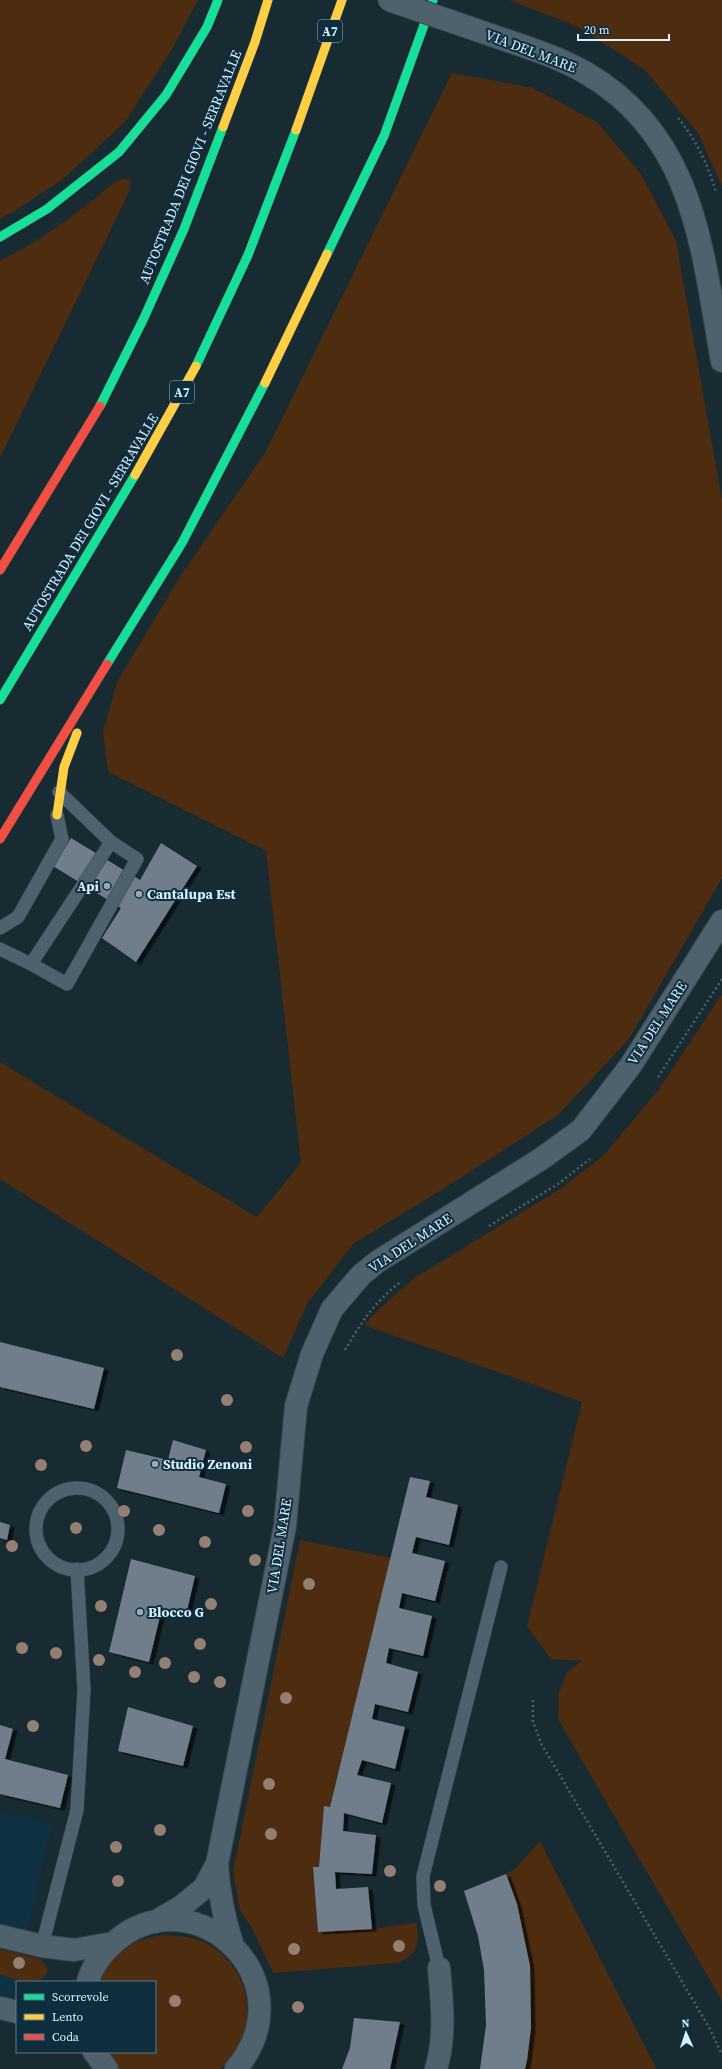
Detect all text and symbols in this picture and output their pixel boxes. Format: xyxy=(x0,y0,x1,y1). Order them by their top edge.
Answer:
scale bar xyxy=(578,16,669,42)
road number: A7 xyxy=(318,20,342,42)
text: 20 m xyxy=(584,22,610,38)
street label: VIA DEL MARE xyxy=(483,24,579,78)
street label: AUTOSTRADA DEI GIOVI - SERRAVALLE xyxy=(134,47,246,287)
road number: A7 xyxy=(170,381,194,403)
street label: AUTOSTRADA DEI GIOVI - SERRAVALLE xyxy=(17,409,163,635)
place label: Api xyxy=(77,876,100,896)
marker: Api xyxy=(102,881,112,891)
place label: Cantalupa Est xyxy=(147,884,237,904)
marker: Cantalupa Est xyxy=(134,889,144,899)
street label: VIA DEL MARE xyxy=(622,977,692,1069)
street label: VIA DEL MARE xyxy=(364,1208,456,1278)
place label: Studio Zenoni xyxy=(163,1454,253,1474)
marker: Studio Zenoni xyxy=(150,1459,160,1469)
street label: VIA DEL MARE xyxy=(262,1497,296,1595)
place label: Blocco G xyxy=(148,1602,205,1622)
marker: Blocco G xyxy=(135,1607,145,1617)
legend xyxy=(16,1981,156,2053)
text: Scorrevole xyxy=(52,1989,109,2005)
text: Lento xyxy=(52,2009,83,2025)
north arrow xyxy=(666,2013,706,2053)
text: N xyxy=(681,2016,690,2031)
text: Coda xyxy=(52,2029,80,2045)

